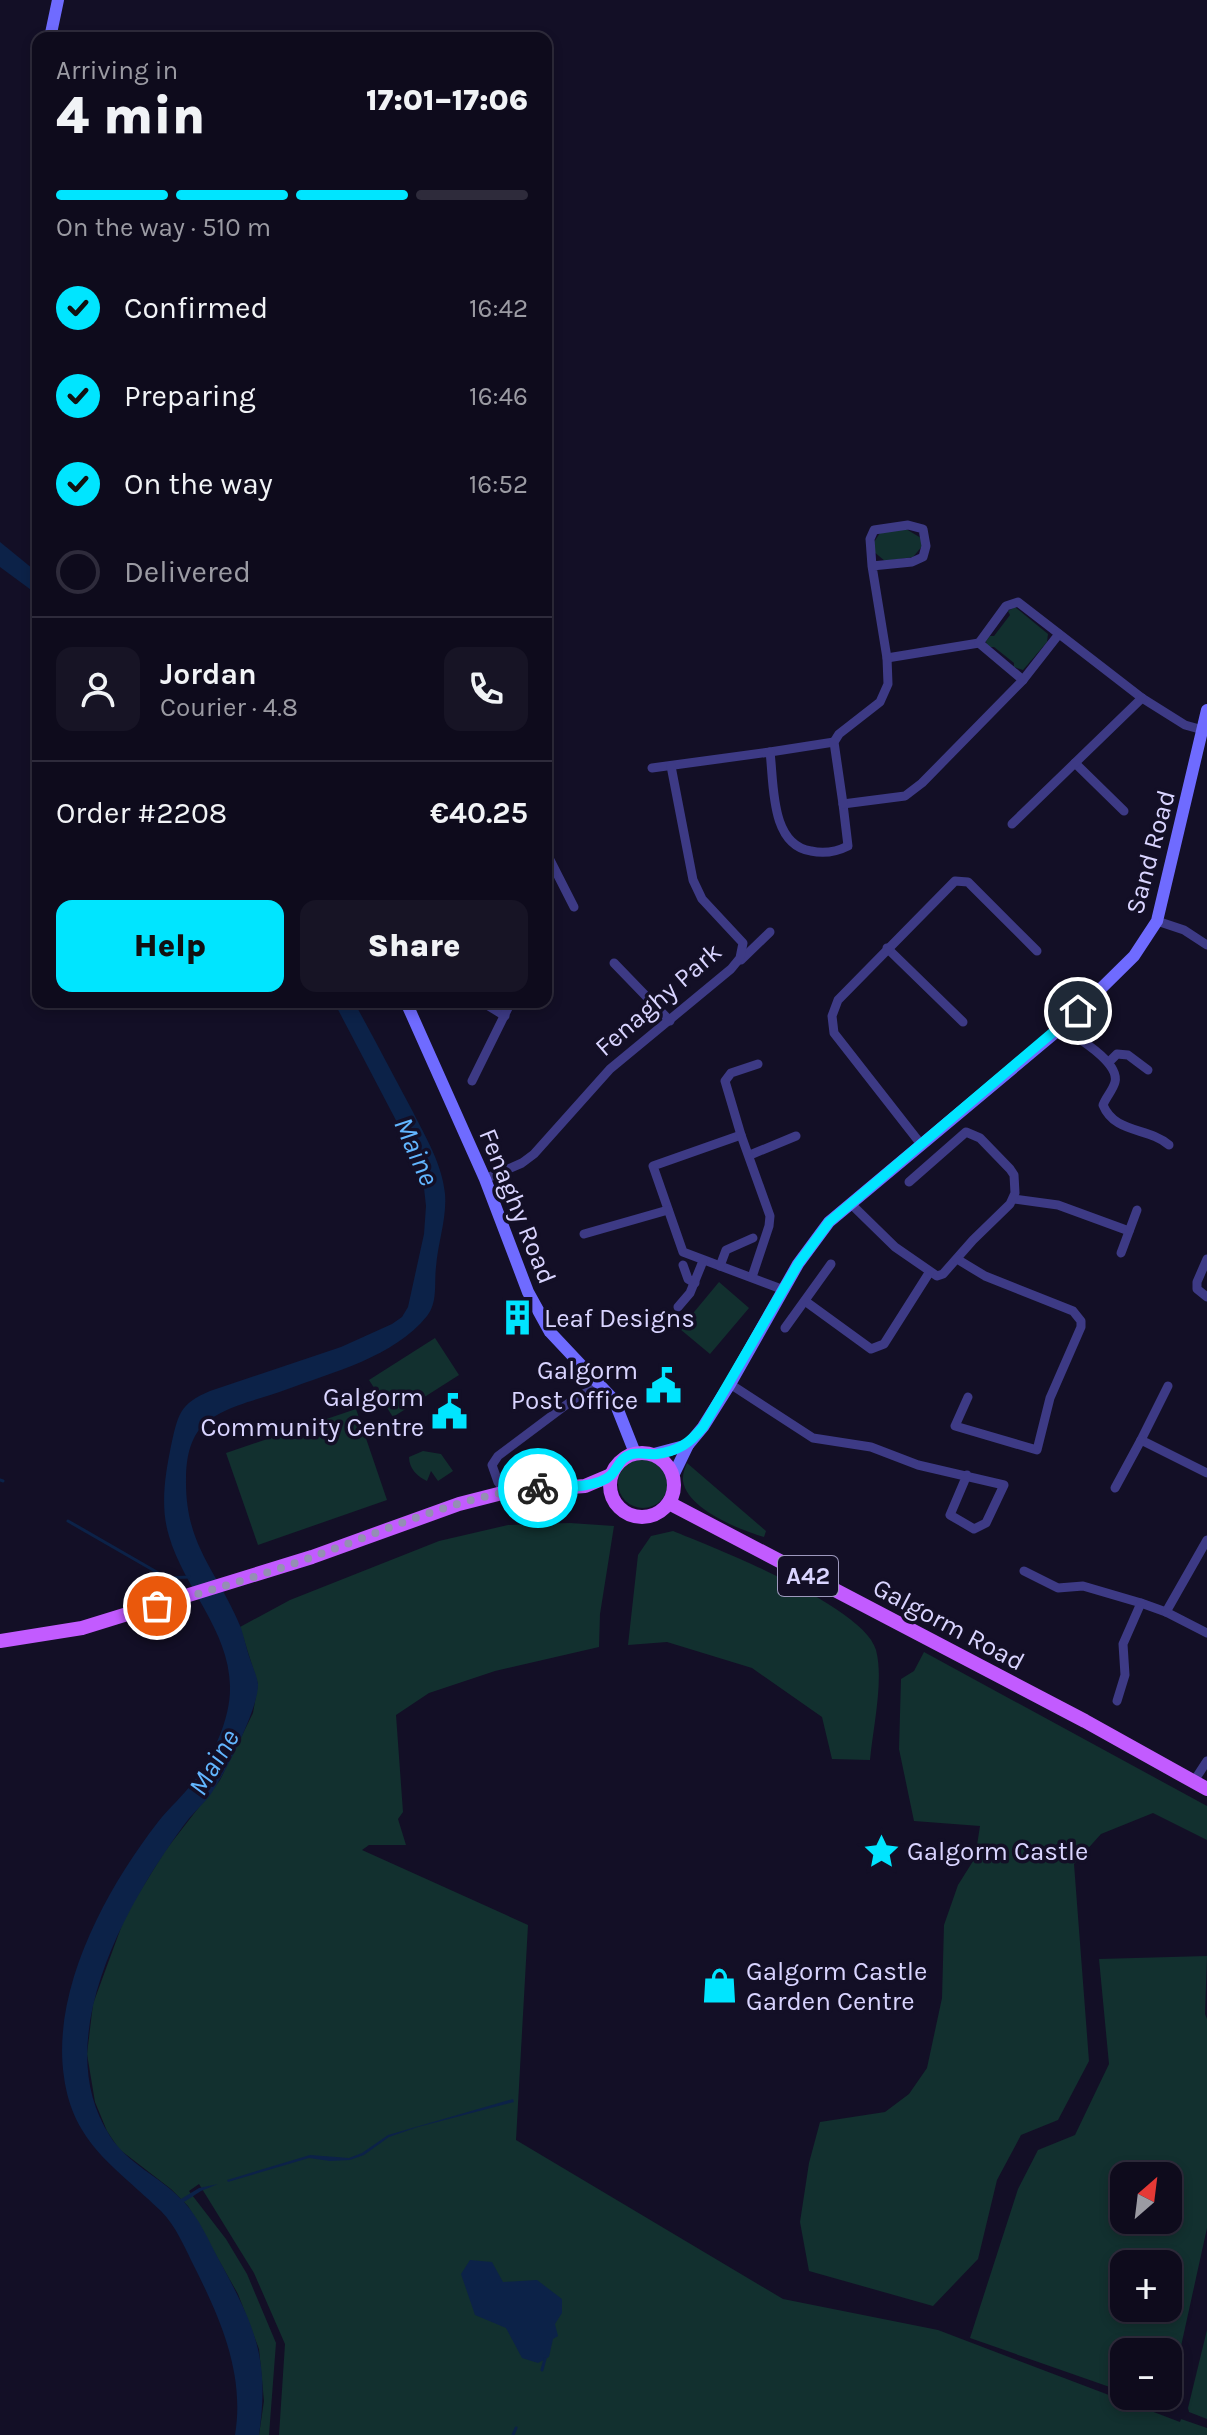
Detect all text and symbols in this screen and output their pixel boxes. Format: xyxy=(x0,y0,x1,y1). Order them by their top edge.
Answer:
text: Arriving in xyxy=(56,55,178,86)
text: 17:01–17:06 xyxy=(366,82,528,118)
text: 4 min xyxy=(56,85,205,146)
text: On the way · 510 m xyxy=(56,212,271,243)
icon: check xyxy=(56,286,100,330)
text: Confirmed xyxy=(124,290,268,326)
text: 16:42 xyxy=(469,293,528,324)
icon: check xyxy=(56,374,100,418)
text: Preparing xyxy=(124,378,256,414)
text: 16:46 xyxy=(469,381,528,412)
icon: check xyxy=(56,462,100,506)
text: On the way xyxy=(124,466,273,502)
text: 16:52 xyxy=(469,469,528,500)
text: Delivered xyxy=(124,554,251,590)
button: person xyxy=(56,647,140,731)
button: phone xyxy=(444,647,528,731)
text: Jordan xyxy=(160,656,257,692)
text: Courier · 4.8 xyxy=(160,692,298,723)
street label: Sand Road xyxy=(1119,787,1182,918)
text: Order #2208 xyxy=(56,795,227,831)
text: €40.25 xyxy=(430,795,528,831)
button: Help xyxy=(56,900,284,992)
button: Share xyxy=(300,900,528,992)
street label: Fenaghy Park xyxy=(589,936,728,1063)
pin xyxy=(1044,977,1112,1045)
icon: home xyxy=(1056,989,1100,1033)
water label: Maine xyxy=(387,1112,446,1190)
street label: Fenaghy Road xyxy=(472,1124,563,1288)
building icon: Leaf Designs xyxy=(499,1299,537,1337)
place label: Leaf Designs xyxy=(544,1303,695,1334)
place label: Galgorm Post Office xyxy=(511,1355,638,1416)
public building icon: Galgorm Post Office xyxy=(645,1366,683,1404)
place label: Galgorm Community Centre xyxy=(200,1382,424,1443)
public building icon: Galgorm Community Centre xyxy=(431,1393,469,1431)
courier xyxy=(498,1448,578,1528)
icon: bike xyxy=(516,1466,560,1510)
road number: A42 xyxy=(778,1556,838,1596)
pin xyxy=(123,1572,191,1640)
street label: Galgorm Road xyxy=(868,1572,1030,1677)
icon: bag xyxy=(135,1584,179,1628)
water label: Maine xyxy=(181,1723,246,1801)
place icon: Galgorm Castle xyxy=(862,1832,900,1870)
place label: Galgorm Castle xyxy=(907,1836,1088,1867)
place label: Galgorm Castle Garden Centre xyxy=(746,1956,927,2017)
shop icon: Galgorm Castle Garden Centre xyxy=(701,1967,739,2005)
north arrow xyxy=(1110,2162,1182,2234)
map controls xyxy=(1110,2162,1182,2410)
button: + xyxy=(1110,2250,1182,2322)
button: − xyxy=(1110,2338,1182,2410)

